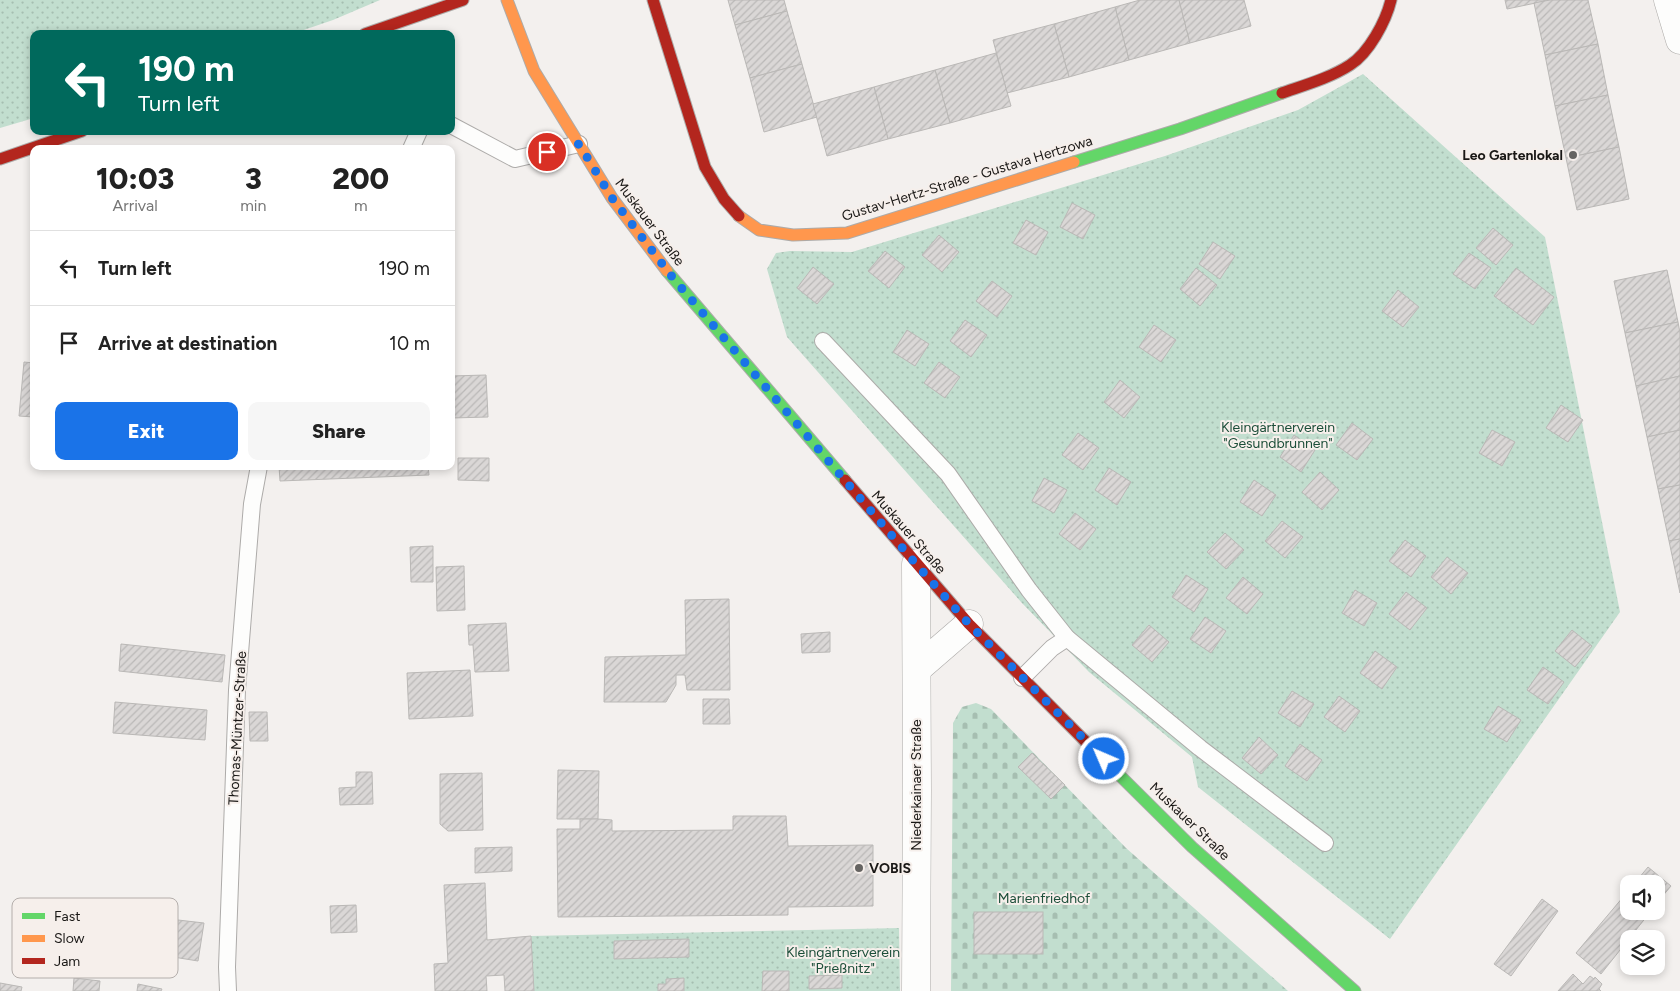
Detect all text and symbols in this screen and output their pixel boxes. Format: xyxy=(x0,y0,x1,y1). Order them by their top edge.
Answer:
text: 190 m xyxy=(138,48,235,90)
icon: left xyxy=(55,50,120,115)
text: Turn left xyxy=(138,90,220,117)
pin xyxy=(526,131,568,173)
street label: Gustav-Hertz-Straße - Gustava Hertzowa xyxy=(840,132,1095,225)
icon: arrive xyxy=(533,138,561,166)
place label: Leo Gartenlokal xyxy=(1462,147,1563,164)
marker: Leo Gartenlokal xyxy=(1567,149,1579,161)
text: 10:03 xyxy=(96,160,174,197)
text: 3 xyxy=(245,160,262,197)
text: 200 xyxy=(332,160,389,197)
street label: Muskauer Straße xyxy=(611,175,688,270)
text: Arrival xyxy=(113,196,158,215)
text: min xyxy=(240,196,266,215)
text: m xyxy=(354,196,368,215)
icon: left xyxy=(55,254,83,282)
text: Turn left xyxy=(98,257,172,280)
text: 190 m xyxy=(378,257,430,280)
icon: arrive xyxy=(55,329,83,357)
text: Arrive at destination xyxy=(98,332,277,355)
text: 10 m xyxy=(389,332,430,355)
button: Exit xyxy=(55,402,238,460)
button: Share xyxy=(248,402,430,460)
park label: Kleingärtnerverein "Gesundbrunnen" xyxy=(1221,419,1335,452)
street label: Muskauer Straße xyxy=(868,487,950,578)
street label: Thomas-Müntzer-Straße xyxy=(225,650,250,805)
street label: Niederkainaer Straße xyxy=(908,719,925,851)
position arrow xyxy=(1077,732,1129,784)
street label: Muskauer Straße xyxy=(1146,779,1234,864)
place label: VOBIS xyxy=(869,860,911,877)
marker: VOBIS xyxy=(853,862,865,874)
map controls xyxy=(1620,875,1665,975)
button: sound xyxy=(1620,875,1665,920)
park label: Marienfriedhof xyxy=(998,890,1091,907)
legend xyxy=(12,898,178,978)
text: Fast xyxy=(54,908,80,925)
text: Slow xyxy=(54,930,85,947)
button: layers xyxy=(1620,930,1665,975)
park label: Kleingärtnerverein "Prießnitz" xyxy=(786,944,900,977)
text: Jam xyxy=(54,953,80,970)

